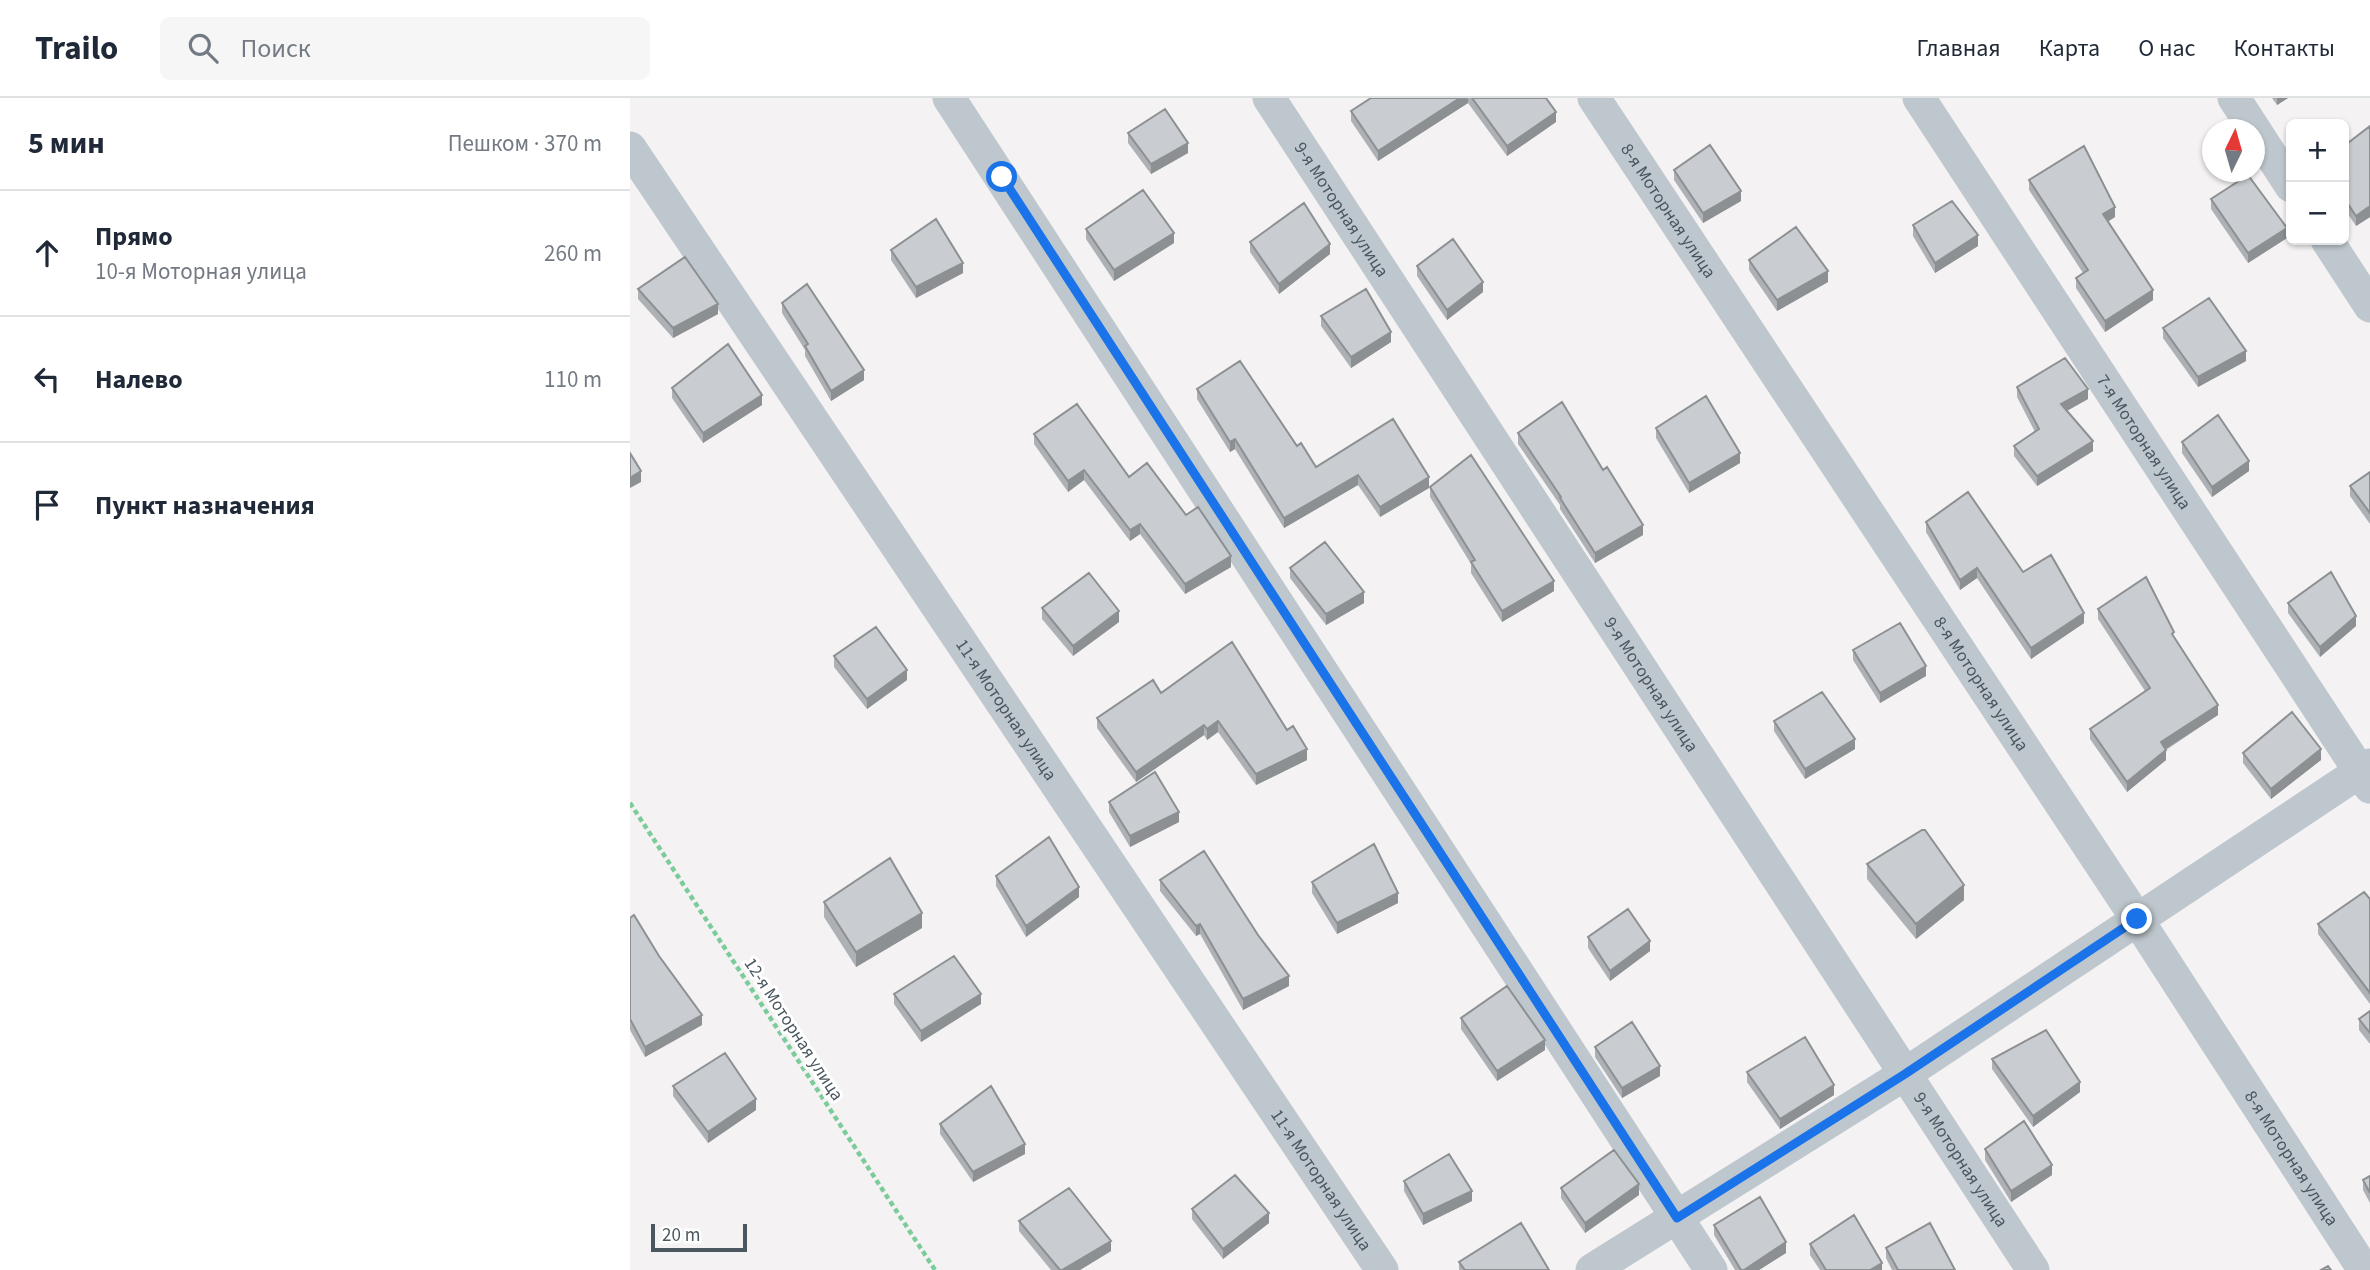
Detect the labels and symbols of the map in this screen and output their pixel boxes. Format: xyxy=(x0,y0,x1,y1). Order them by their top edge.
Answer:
north arrow xyxy=(2202,119,2265,182)
street label: 9-я Моторная улица xyxy=(1288,137,1395,282)
street label: 8-я Моторная улица xyxy=(1614,139,1722,283)
route start xyxy=(986,161,1017,192)
street label: 7-я Моторная улица xyxy=(2090,370,2197,515)
street label: 8-я Моторная улица xyxy=(1927,611,2035,756)
street label: 9-я Моторная улица xyxy=(1598,612,1704,757)
street label: 11-я Моторная улица xyxy=(949,634,1063,786)
route end xyxy=(2121,903,2152,934)
street label: 12-я Моторная улица xyxy=(738,953,849,1106)
street label: 8-я Моторная улица xyxy=(2238,1086,2344,1231)
street label: 9-я Моторная улица xyxy=(1907,1087,2014,1232)
street label: 11-я Моторная улица xyxy=(1265,1104,1378,1256)
scale bar xyxy=(651,1221,747,1253)

